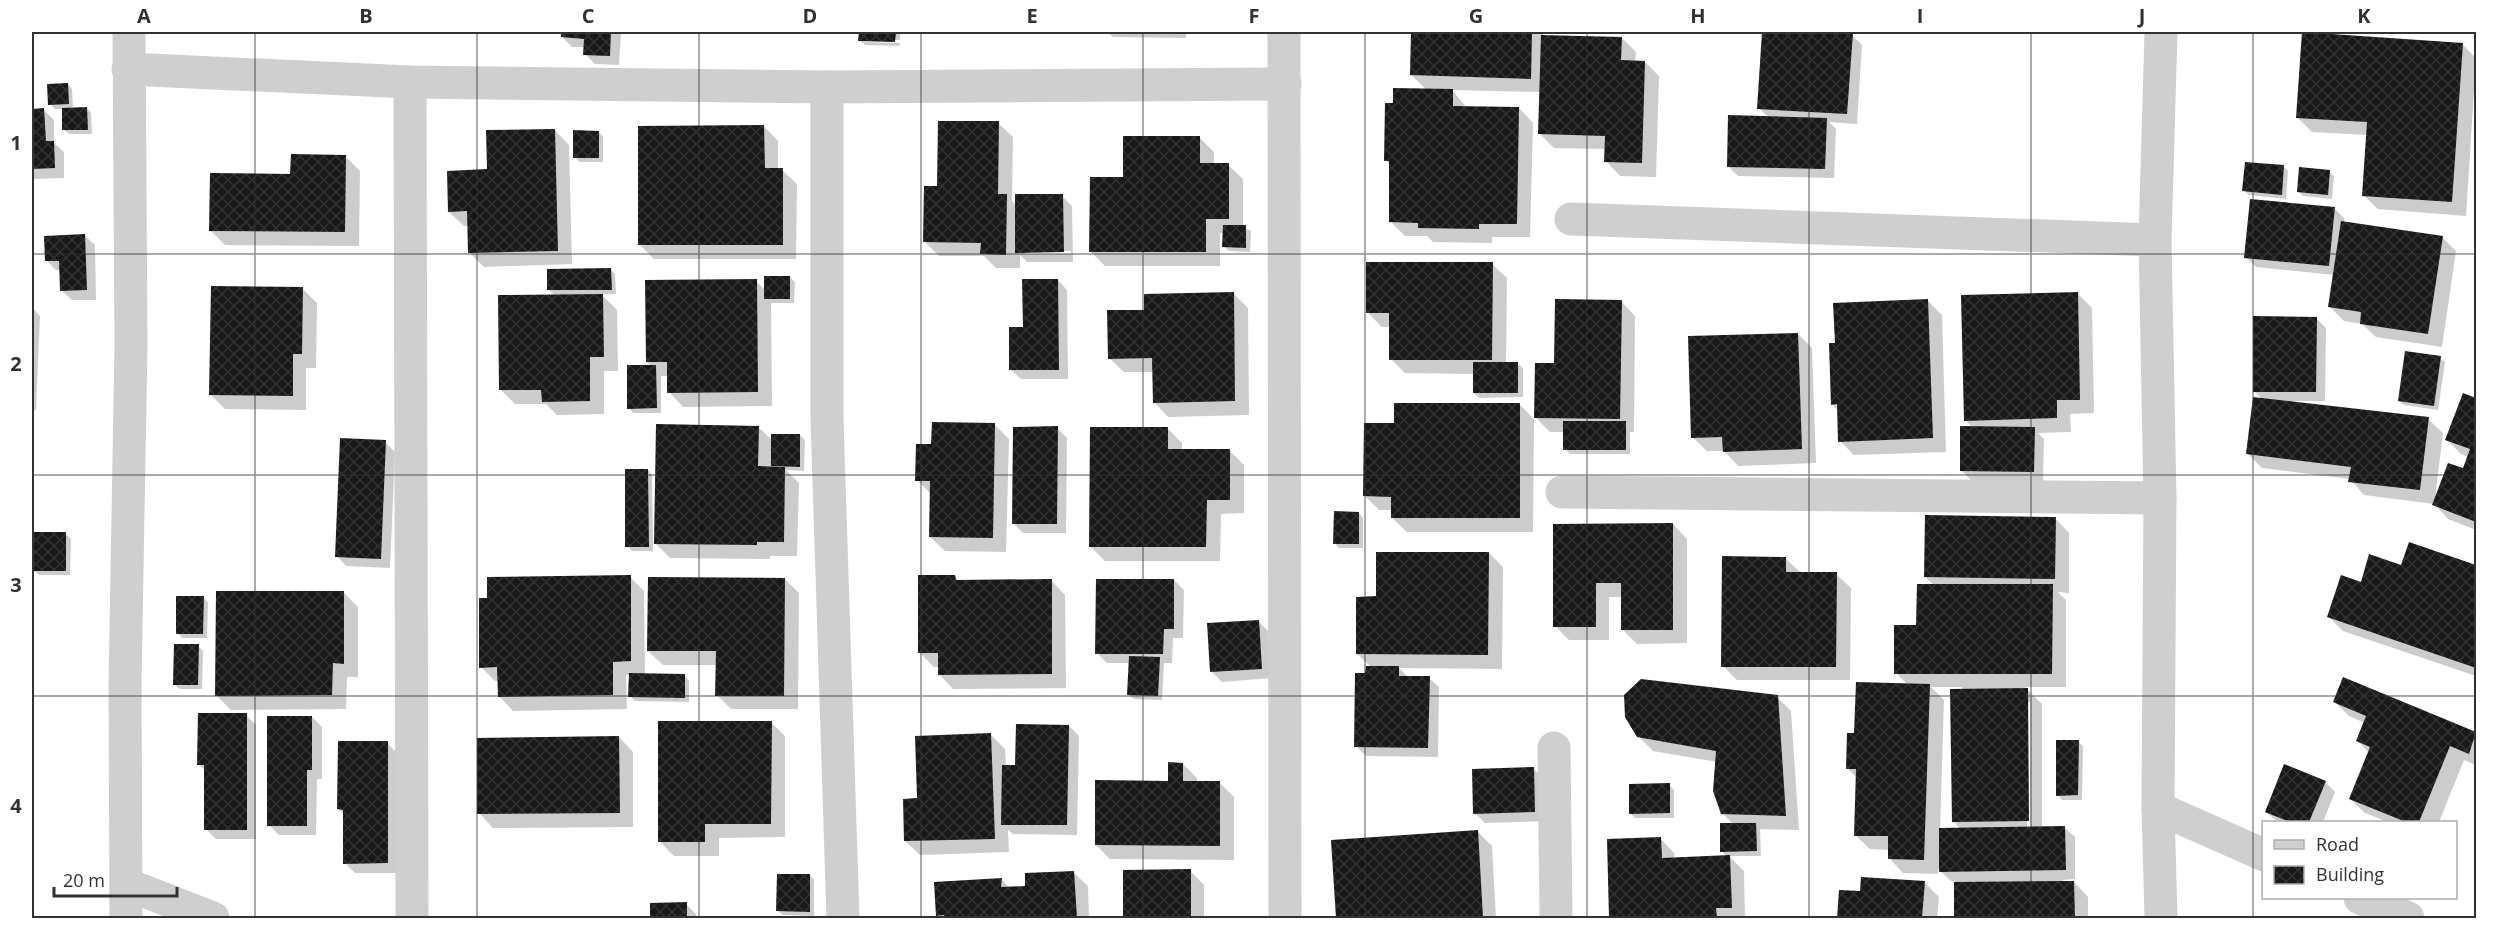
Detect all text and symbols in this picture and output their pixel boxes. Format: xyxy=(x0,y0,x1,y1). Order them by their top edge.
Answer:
text: A xyxy=(137,2,151,29)
text: B xyxy=(359,2,373,29)
text: C xyxy=(582,2,595,29)
text: D xyxy=(803,2,817,29)
text: E xyxy=(1026,2,1038,29)
text: F xyxy=(1249,2,1259,29)
text: G xyxy=(1469,2,1483,29)
text: H xyxy=(1690,2,1706,29)
text: I xyxy=(1917,2,1923,29)
text: J xyxy=(2137,2,2145,29)
text: K xyxy=(2357,2,2371,29)
text: 1 xyxy=(10,129,22,156)
text: 2 xyxy=(10,350,22,377)
text: 3 xyxy=(10,571,22,598)
text: 4 xyxy=(10,792,22,819)
legend xyxy=(2262,821,2457,899)
text: Road xyxy=(2316,832,2359,856)
scale bar xyxy=(54,860,177,898)
text: Building xyxy=(2316,862,2384,886)
text: 20 m xyxy=(63,868,105,892)

